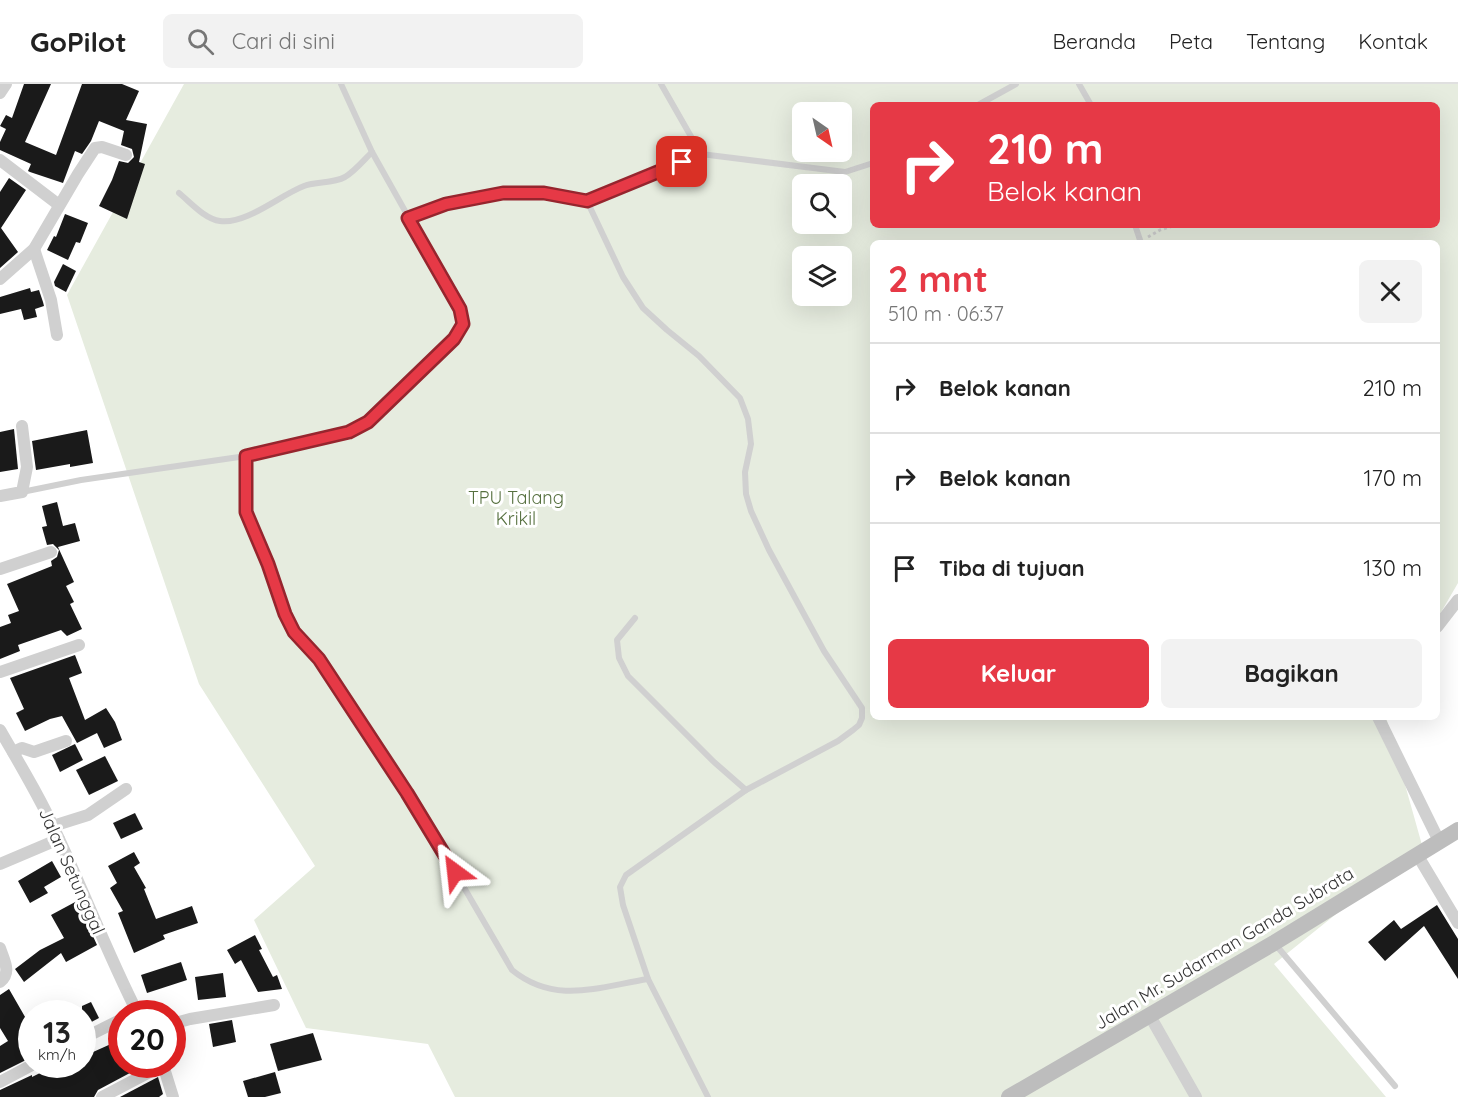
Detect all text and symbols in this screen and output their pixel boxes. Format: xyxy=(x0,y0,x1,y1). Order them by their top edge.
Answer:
search box xyxy=(163,14,583,68)
text: GoPilot xyxy=(30,24,127,59)
icon: search xyxy=(184,25,217,58)
text: Cari di sini xyxy=(232,27,335,55)
text: Beranda xyxy=(1052,28,1136,54)
text: Peta xyxy=(1169,28,1213,54)
text: Tentang xyxy=(1246,28,1325,54)
text: Kontak xyxy=(1358,28,1428,54)
north arrow xyxy=(792,102,852,162)
map controls xyxy=(792,102,852,306)
text: 210 m xyxy=(987,122,1104,175)
icon: right xyxy=(888,126,966,204)
pin xyxy=(656,136,707,187)
icon: arrive xyxy=(665,145,698,178)
button: search xyxy=(792,174,852,234)
text: Belok kanan xyxy=(987,174,1142,208)
button: layers xyxy=(792,246,852,306)
text: 2 mnt xyxy=(888,256,988,301)
button: close xyxy=(1359,260,1422,323)
text: 510 m · 06:37 xyxy=(888,301,1004,326)
icon: right xyxy=(888,372,921,405)
text: Belok kanan xyxy=(939,374,1071,402)
text: 210 m xyxy=(1363,374,1422,402)
icon: right xyxy=(888,462,921,495)
text: Belok kanan xyxy=(939,464,1071,492)
text: 170 m xyxy=(1363,464,1422,492)
park label: TPU Talang Krikil xyxy=(468,486,564,530)
icon: arrive xyxy=(888,552,921,585)
text: Tiba di tujuan xyxy=(939,554,1085,582)
text: 130 m xyxy=(1363,554,1422,582)
button: Keluar xyxy=(888,639,1149,708)
button: Bagikan xyxy=(1161,639,1422,708)
street label: Jalan Setunggal xyxy=(34,804,110,938)
position arrow xyxy=(423,840,487,904)
street label: Jalan Mr. Sudarman Ganda Subrata xyxy=(1090,861,1358,1035)
speed limit sign: 20 xyxy=(108,1000,186,1078)
text: 13 xyxy=(43,1013,71,1051)
text: km/h xyxy=(38,1045,76,1064)

